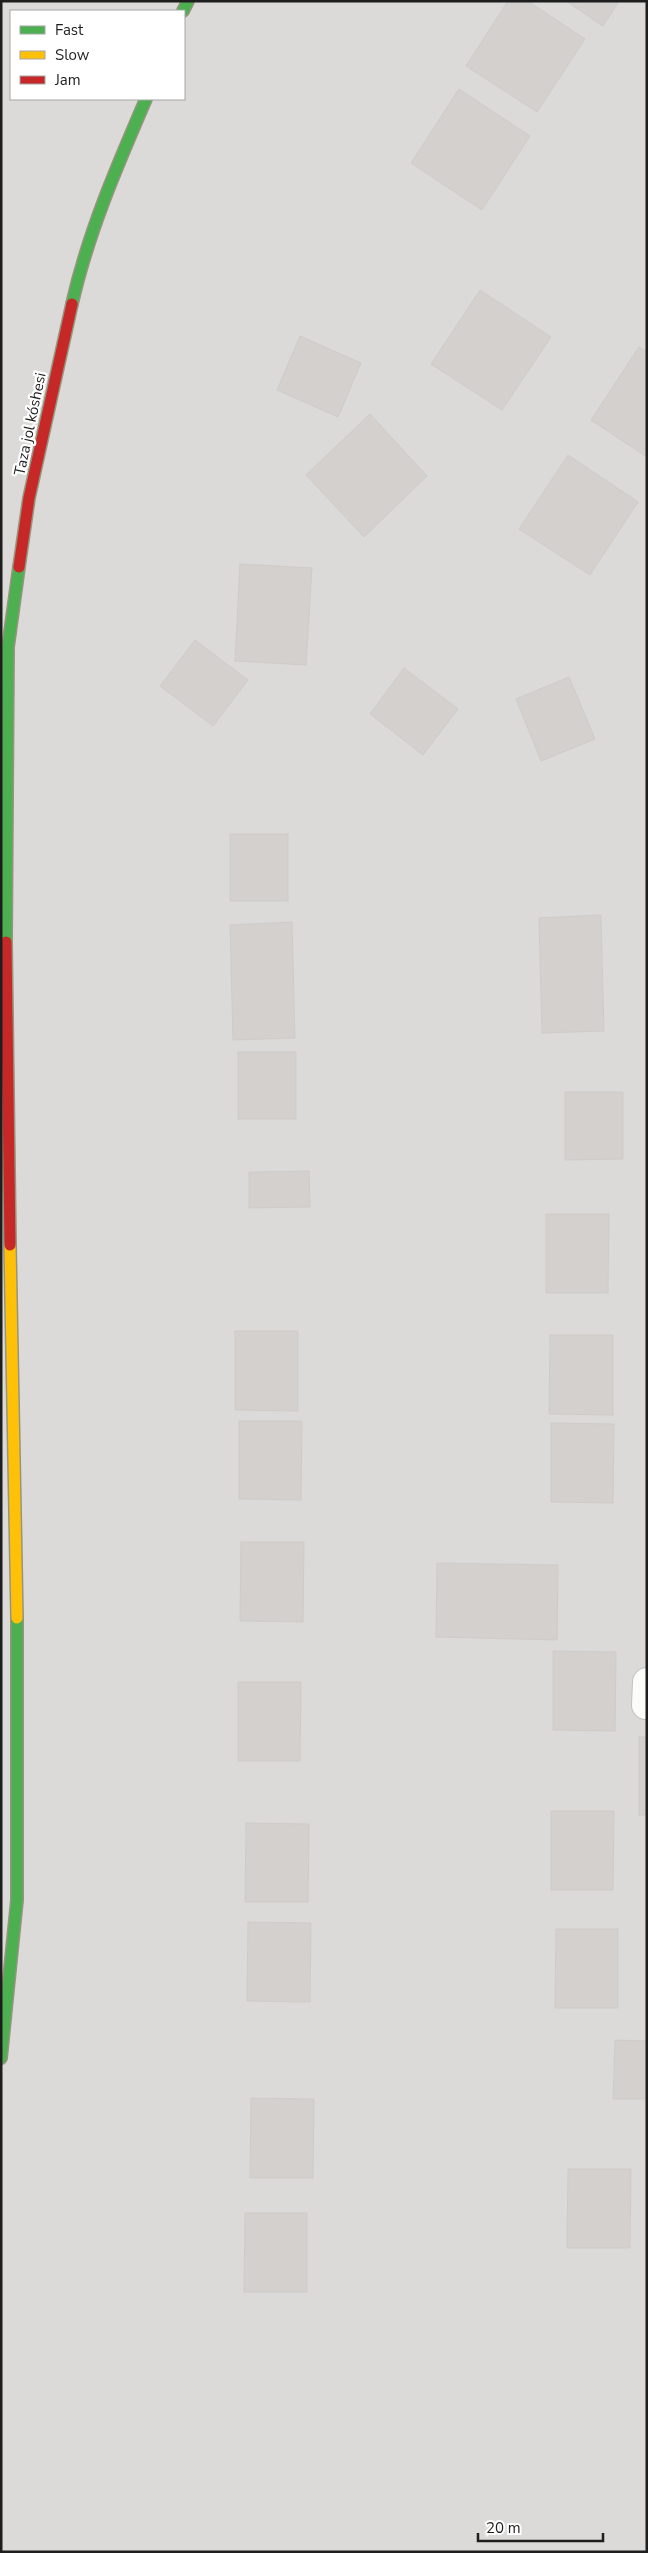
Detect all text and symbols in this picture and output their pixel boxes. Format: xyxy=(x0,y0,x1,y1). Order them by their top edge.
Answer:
legend xyxy=(10,10,185,100)
text: Fast xyxy=(55,20,84,40)
text: Slow xyxy=(55,45,90,65)
text: Jam xyxy=(54,70,81,90)
street label: Taza jol kóshesi xyxy=(9,371,51,477)
scale bar xyxy=(478,2510,603,2542)
text: 20 m xyxy=(486,2518,521,2538)

